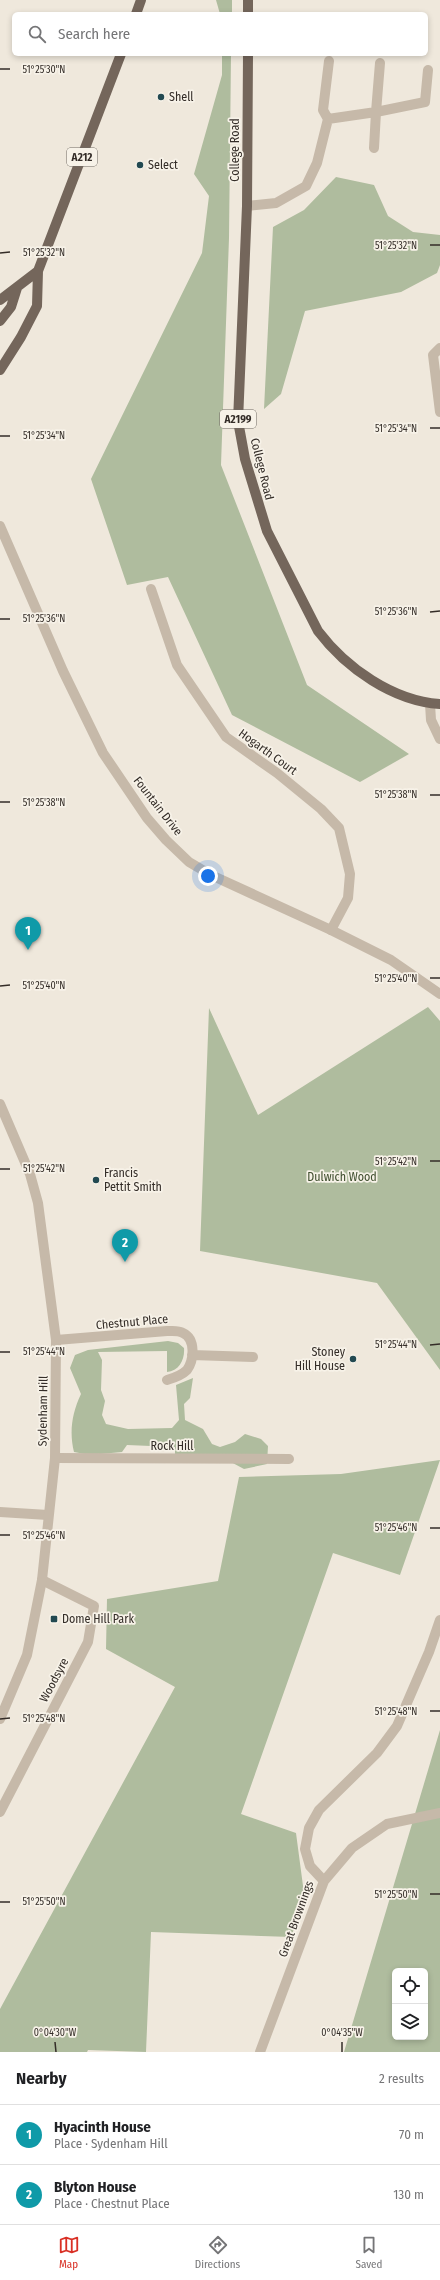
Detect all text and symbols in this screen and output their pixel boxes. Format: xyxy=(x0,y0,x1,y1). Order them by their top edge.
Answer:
search box xyxy=(12,12,428,56)
icon: search xyxy=(26,23,48,45)
text: Search here xyxy=(58,25,130,43)
text: 51°25'30"N xyxy=(23,64,65,76)
place label: Shell xyxy=(169,90,194,104)
marker: Shell xyxy=(156,92,166,102)
street label: College Road xyxy=(228,118,242,182)
road number: A212 xyxy=(67,148,97,166)
place label: Select xyxy=(148,158,178,172)
marker: Select xyxy=(135,160,145,170)
text: 51°25'32"N xyxy=(375,240,417,252)
text: 51°25'32"N xyxy=(23,247,65,259)
road number: A2199 xyxy=(220,410,256,428)
text: 51°25'34"N xyxy=(375,423,417,435)
text: 51°25'34"N xyxy=(23,430,65,442)
street label: College Road xyxy=(248,437,276,501)
text: 51°25'36"N xyxy=(375,606,417,618)
text: 51°25'36"N xyxy=(23,613,65,625)
street label: Hogarth Court xyxy=(236,726,300,778)
street label: Fountain Drive xyxy=(131,774,185,838)
text: 51°25'38"N xyxy=(375,789,417,801)
text: 51°25'38"N xyxy=(23,797,65,809)
your location xyxy=(198,866,218,886)
pin: 1 xyxy=(15,917,41,950)
text: 51°25'40"N xyxy=(375,973,417,985)
text: 51°25'40"N xyxy=(23,980,65,992)
text: 51°25'42"N xyxy=(375,1156,417,1168)
text: 51°25'42"N xyxy=(23,1163,65,1175)
place label: Francis Pettit Smith xyxy=(104,1166,162,1194)
park label: Dulwich Wood xyxy=(307,1170,377,1184)
marker: Francis Pettit Smith xyxy=(91,1175,101,1185)
pin: 2 xyxy=(112,1229,138,1262)
street label: Chestnut Place xyxy=(95,1312,169,1332)
text: 51°25'44"N xyxy=(375,1339,417,1351)
place label: Stoney Hill House xyxy=(295,1345,346,1373)
text: 51°25'44"N xyxy=(23,1346,65,1358)
marker: Stoney Hill House xyxy=(348,1354,358,1364)
street label: Sydenham Hill xyxy=(35,1376,51,1446)
street label: Rock Hill xyxy=(151,1439,193,1453)
text: 51°25'46"N xyxy=(375,1522,417,1534)
text: 51°25'46"N xyxy=(23,1530,65,1542)
place label: Dome Hill Park xyxy=(62,1612,134,1626)
marker: Dome Hill Park xyxy=(49,1614,59,1624)
street label: Woodsyre xyxy=(37,1655,71,1704)
text: 51°25'48"N xyxy=(375,1706,417,1718)
text: 51°25'48"N xyxy=(23,1713,65,1725)
street label: Great Brownings xyxy=(276,1879,316,1959)
text: 51°25'50"N xyxy=(375,1889,417,1901)
text: 51°25'50"N xyxy=(23,1896,65,1908)
map controls xyxy=(392,1968,428,2040)
button: locate xyxy=(392,1968,428,2004)
button: layers xyxy=(392,2004,428,2040)
text: 0°04'30"W xyxy=(34,2027,77,2039)
text: 0°04'35"W xyxy=(321,2027,363,2039)
text: Nearby xyxy=(16,2068,67,2089)
text: 2 results xyxy=(379,2071,424,2086)
text: Hyacinth House xyxy=(54,2118,151,2136)
text: 1 xyxy=(26,2127,32,2142)
text: 70 m xyxy=(399,2127,424,2142)
text: Place · Sydenham Hill xyxy=(54,2136,168,2151)
text: Blyton House xyxy=(54,2178,136,2196)
text: 2 xyxy=(26,2187,32,2202)
text: 130 m xyxy=(393,2187,424,2202)
text: Place · Chestnut Place xyxy=(54,2196,170,2211)
tab: Map xyxy=(58,2234,80,2271)
tab: Directions xyxy=(195,2234,240,2271)
tab: Saved xyxy=(356,2234,382,2271)

